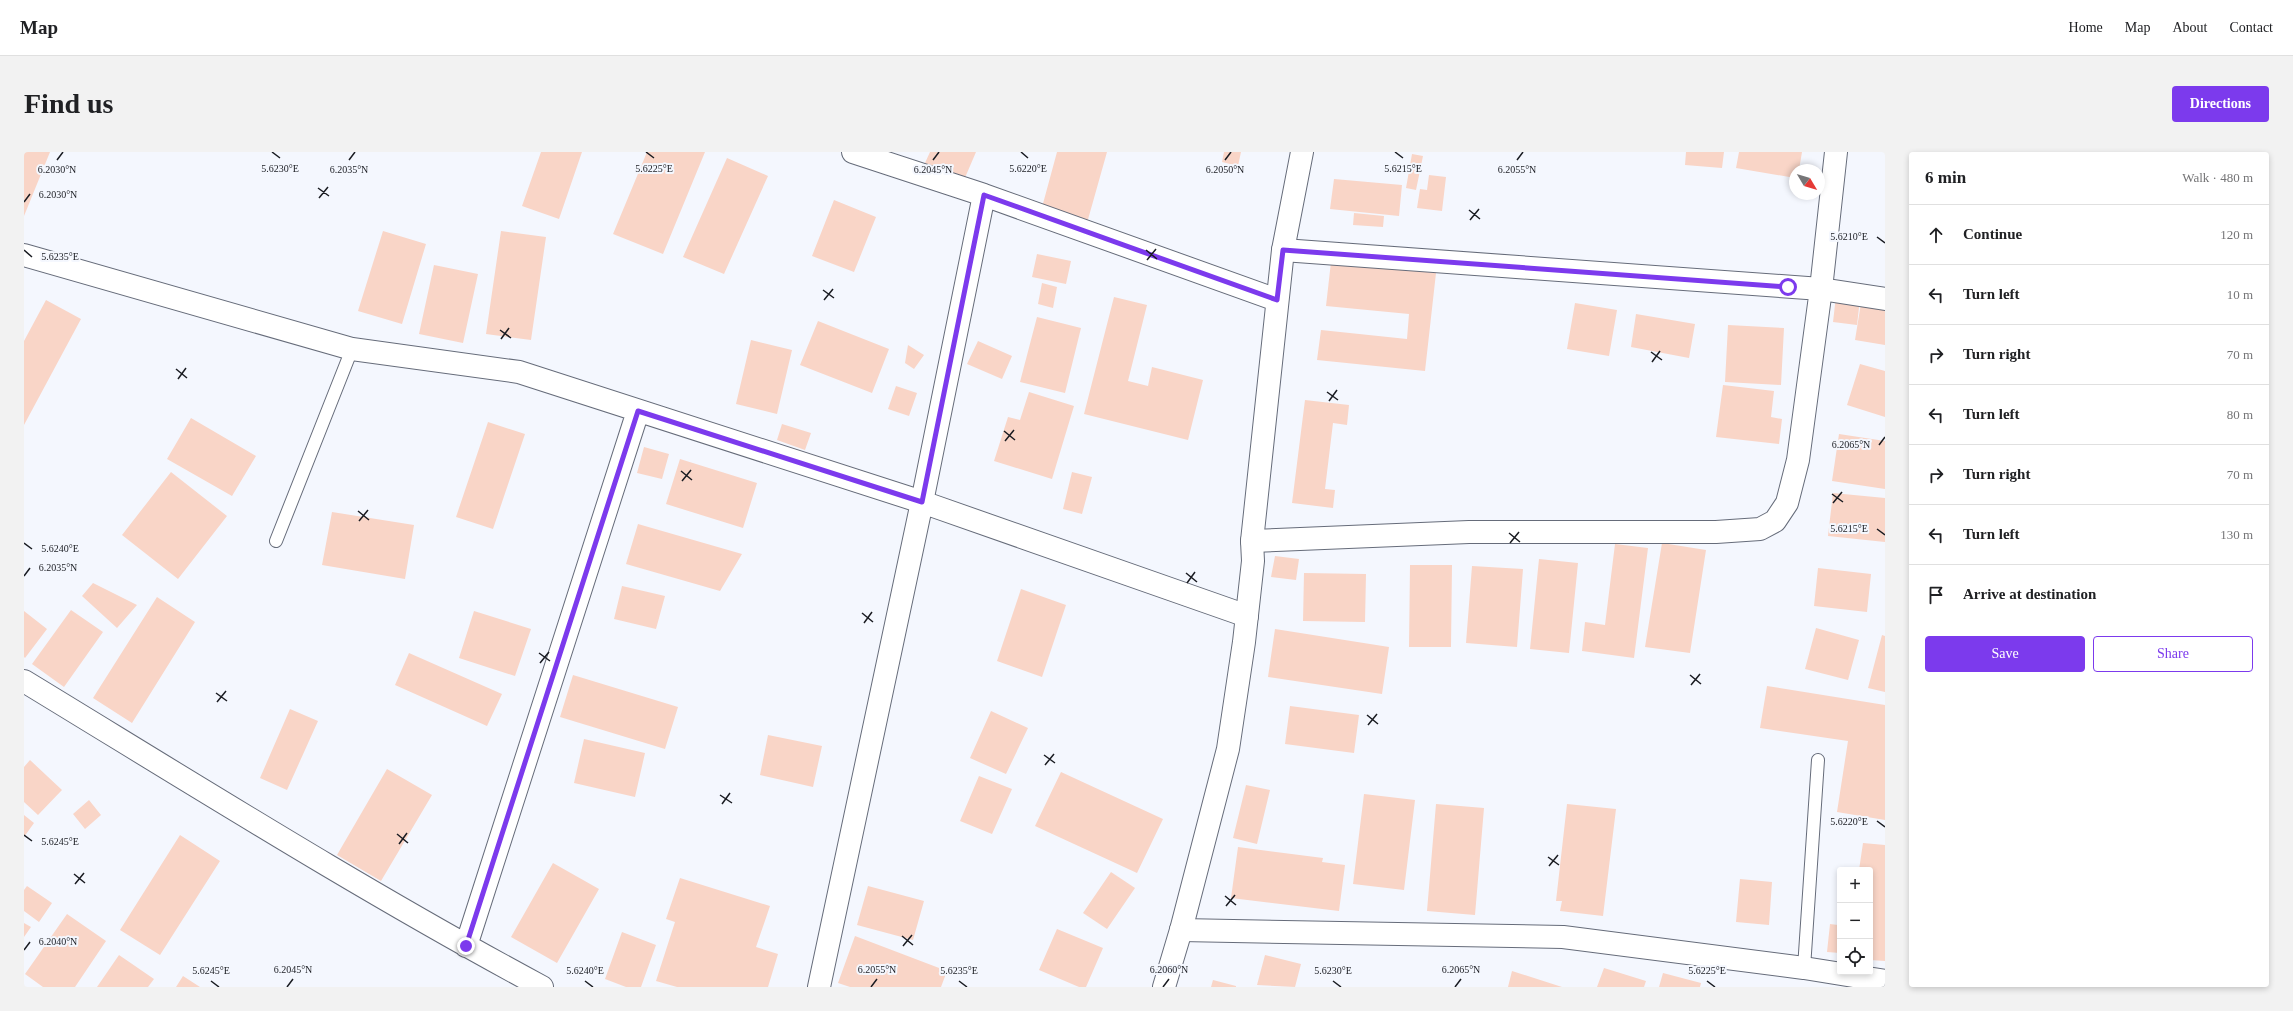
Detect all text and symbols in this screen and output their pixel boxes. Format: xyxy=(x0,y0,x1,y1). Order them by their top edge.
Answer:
text: Map xyxy=(20,17,58,38)
text: Home xyxy=(2069,20,2103,35)
text: Map xyxy=(2125,20,2150,35)
text: About xyxy=(2172,20,2207,35)
text: Contact xyxy=(2229,20,2273,35)
button: Directions xyxy=(2172,86,2269,122)
text: Find us xyxy=(24,88,114,119)
text: 5.6230°E xyxy=(261,163,299,174)
text: 5.6225°E xyxy=(635,163,673,174)
text: 5.6220°E xyxy=(1009,163,1047,174)
text: 5.6215°E xyxy=(1384,163,1422,174)
text: 6.2030°N xyxy=(38,164,76,175)
text: 6.2035°N xyxy=(330,164,368,175)
text: 6.2045°N xyxy=(914,164,952,175)
text: 6.2050°N xyxy=(1206,164,1244,175)
text: 6.2055°N xyxy=(1498,164,1536,175)
north arrow xyxy=(1789,164,1825,200)
text: 6 min xyxy=(1925,168,1966,187)
text: Walk · 480 m xyxy=(2182,170,2253,185)
text: 6.2030°N xyxy=(39,189,77,200)
icon: ahead xyxy=(1925,224,1947,246)
text: Continue xyxy=(1963,226,2022,242)
text: 120 m xyxy=(2220,227,2253,242)
text: 5.6210°E xyxy=(1830,231,1868,242)
text: 5.6235°E xyxy=(41,251,79,262)
route start xyxy=(1779,278,1797,296)
icon: left xyxy=(1925,284,1947,306)
text: Turn left xyxy=(1963,286,2020,302)
text: 10 m xyxy=(2227,287,2253,302)
icon: right xyxy=(1925,344,1947,366)
text: Turn right xyxy=(1963,346,2030,362)
text: 70 m xyxy=(2227,347,2253,362)
icon: left xyxy=(1925,404,1947,426)
text: Turn left xyxy=(1963,406,2020,422)
text: 80 m xyxy=(2227,407,2253,422)
text: 6.2065°N xyxy=(1832,439,1870,450)
icon: right xyxy=(1925,464,1947,486)
text: Turn right xyxy=(1963,466,2030,482)
text: 70 m xyxy=(2227,467,2253,482)
text: 5.6215°E xyxy=(1830,523,1868,534)
icon: left xyxy=(1925,524,1947,546)
text: Turn left xyxy=(1963,526,2020,542)
text: 130 m xyxy=(2220,527,2253,542)
text: 5.6240°E xyxy=(41,543,79,554)
text: 6.2035°N xyxy=(39,562,77,573)
icon: arrive xyxy=(1925,584,1947,606)
text: Arrive at destination xyxy=(1963,586,2096,602)
button: Save xyxy=(1925,636,2085,672)
button: Share xyxy=(2093,636,2253,672)
text: 5.6220°E xyxy=(1830,816,1868,827)
text: 5.6245°E xyxy=(41,836,79,847)
map controls xyxy=(1837,867,1873,975)
button: + xyxy=(1837,867,1873,903)
button: − xyxy=(1837,903,1873,939)
text: 6.2040°N xyxy=(39,936,77,947)
route end xyxy=(457,937,475,955)
button: locate xyxy=(1837,939,1873,975)
text: 6.2045°N xyxy=(274,964,312,975)
text: 6.2055°N xyxy=(858,964,896,975)
text: 6.2060°N xyxy=(1150,964,1188,975)
text: 6.2065°N xyxy=(1442,964,1480,975)
text: 5.6245°E xyxy=(192,965,230,976)
text: 5.6240°E xyxy=(566,965,604,976)
text: 5.6235°E xyxy=(940,965,978,976)
text: 5.6230°E xyxy=(1314,965,1352,976)
text: 5.6225°E xyxy=(1688,965,1726,976)

